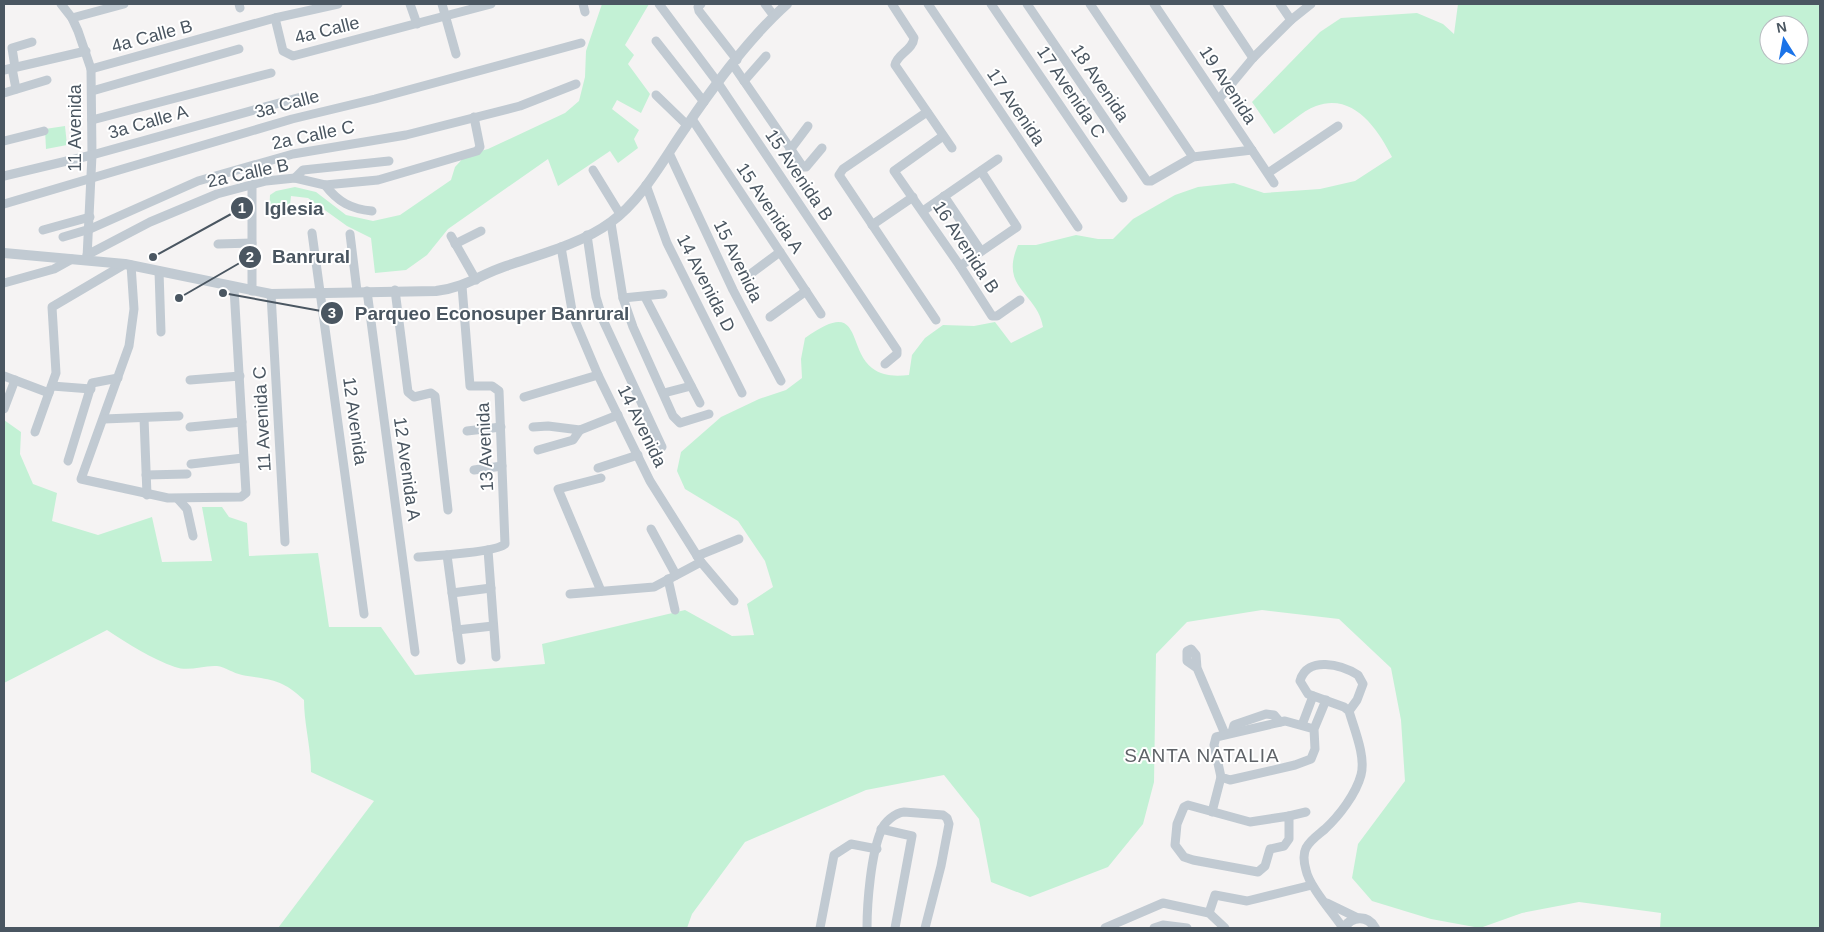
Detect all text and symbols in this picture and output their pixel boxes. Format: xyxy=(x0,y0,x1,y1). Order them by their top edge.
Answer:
street label: 4a Calle xyxy=(293,12,361,48)
north arrow xyxy=(1759,15,1809,65)
street label: 4a Calle B xyxy=(109,16,195,56)
text: N xyxy=(1775,18,1788,36)
street label: 18 Avenida xyxy=(1067,41,1134,126)
street label: 17 Avenida C xyxy=(1033,42,1109,142)
street label: 19 Avenida xyxy=(1195,42,1261,128)
street label: 17 Avenida xyxy=(983,65,1050,150)
street label: 11 Avenida xyxy=(65,83,85,172)
street label: 3a Calle xyxy=(253,86,321,122)
street label: 3a Calle A xyxy=(106,101,190,143)
street label: 2a Calle C xyxy=(270,116,356,154)
street label: 15 Avenida B xyxy=(761,126,837,224)
street label: 2a Calle B xyxy=(205,155,291,191)
street label: 15 Avenida A xyxy=(732,159,808,257)
callout: Iglesia xyxy=(229,191,333,225)
street label: 16 Avenida B xyxy=(929,197,1003,297)
text: Iglesia xyxy=(264,198,324,219)
text: 1 xyxy=(238,199,246,216)
street label: 15 Avenida xyxy=(710,217,767,306)
street label: 14 Avenida D xyxy=(673,231,739,335)
callout: Banrural xyxy=(237,240,360,274)
text: Banrural xyxy=(272,246,350,267)
text: 2 xyxy=(246,248,254,265)
callout: Parqueo Econosuper Banrural xyxy=(320,296,639,330)
text: Parqueo Econosuper Banrural xyxy=(355,303,629,324)
text: 3 xyxy=(328,304,336,321)
street label: 11 Avenida C xyxy=(249,366,275,472)
street label: 12 Avenida xyxy=(339,376,371,467)
street label: 14 Avenida xyxy=(614,382,671,471)
street label: 13 Avenida xyxy=(473,401,497,492)
street label: 12 Avenida A xyxy=(390,416,424,522)
district label: SANTA NATALIA xyxy=(1124,745,1280,766)

